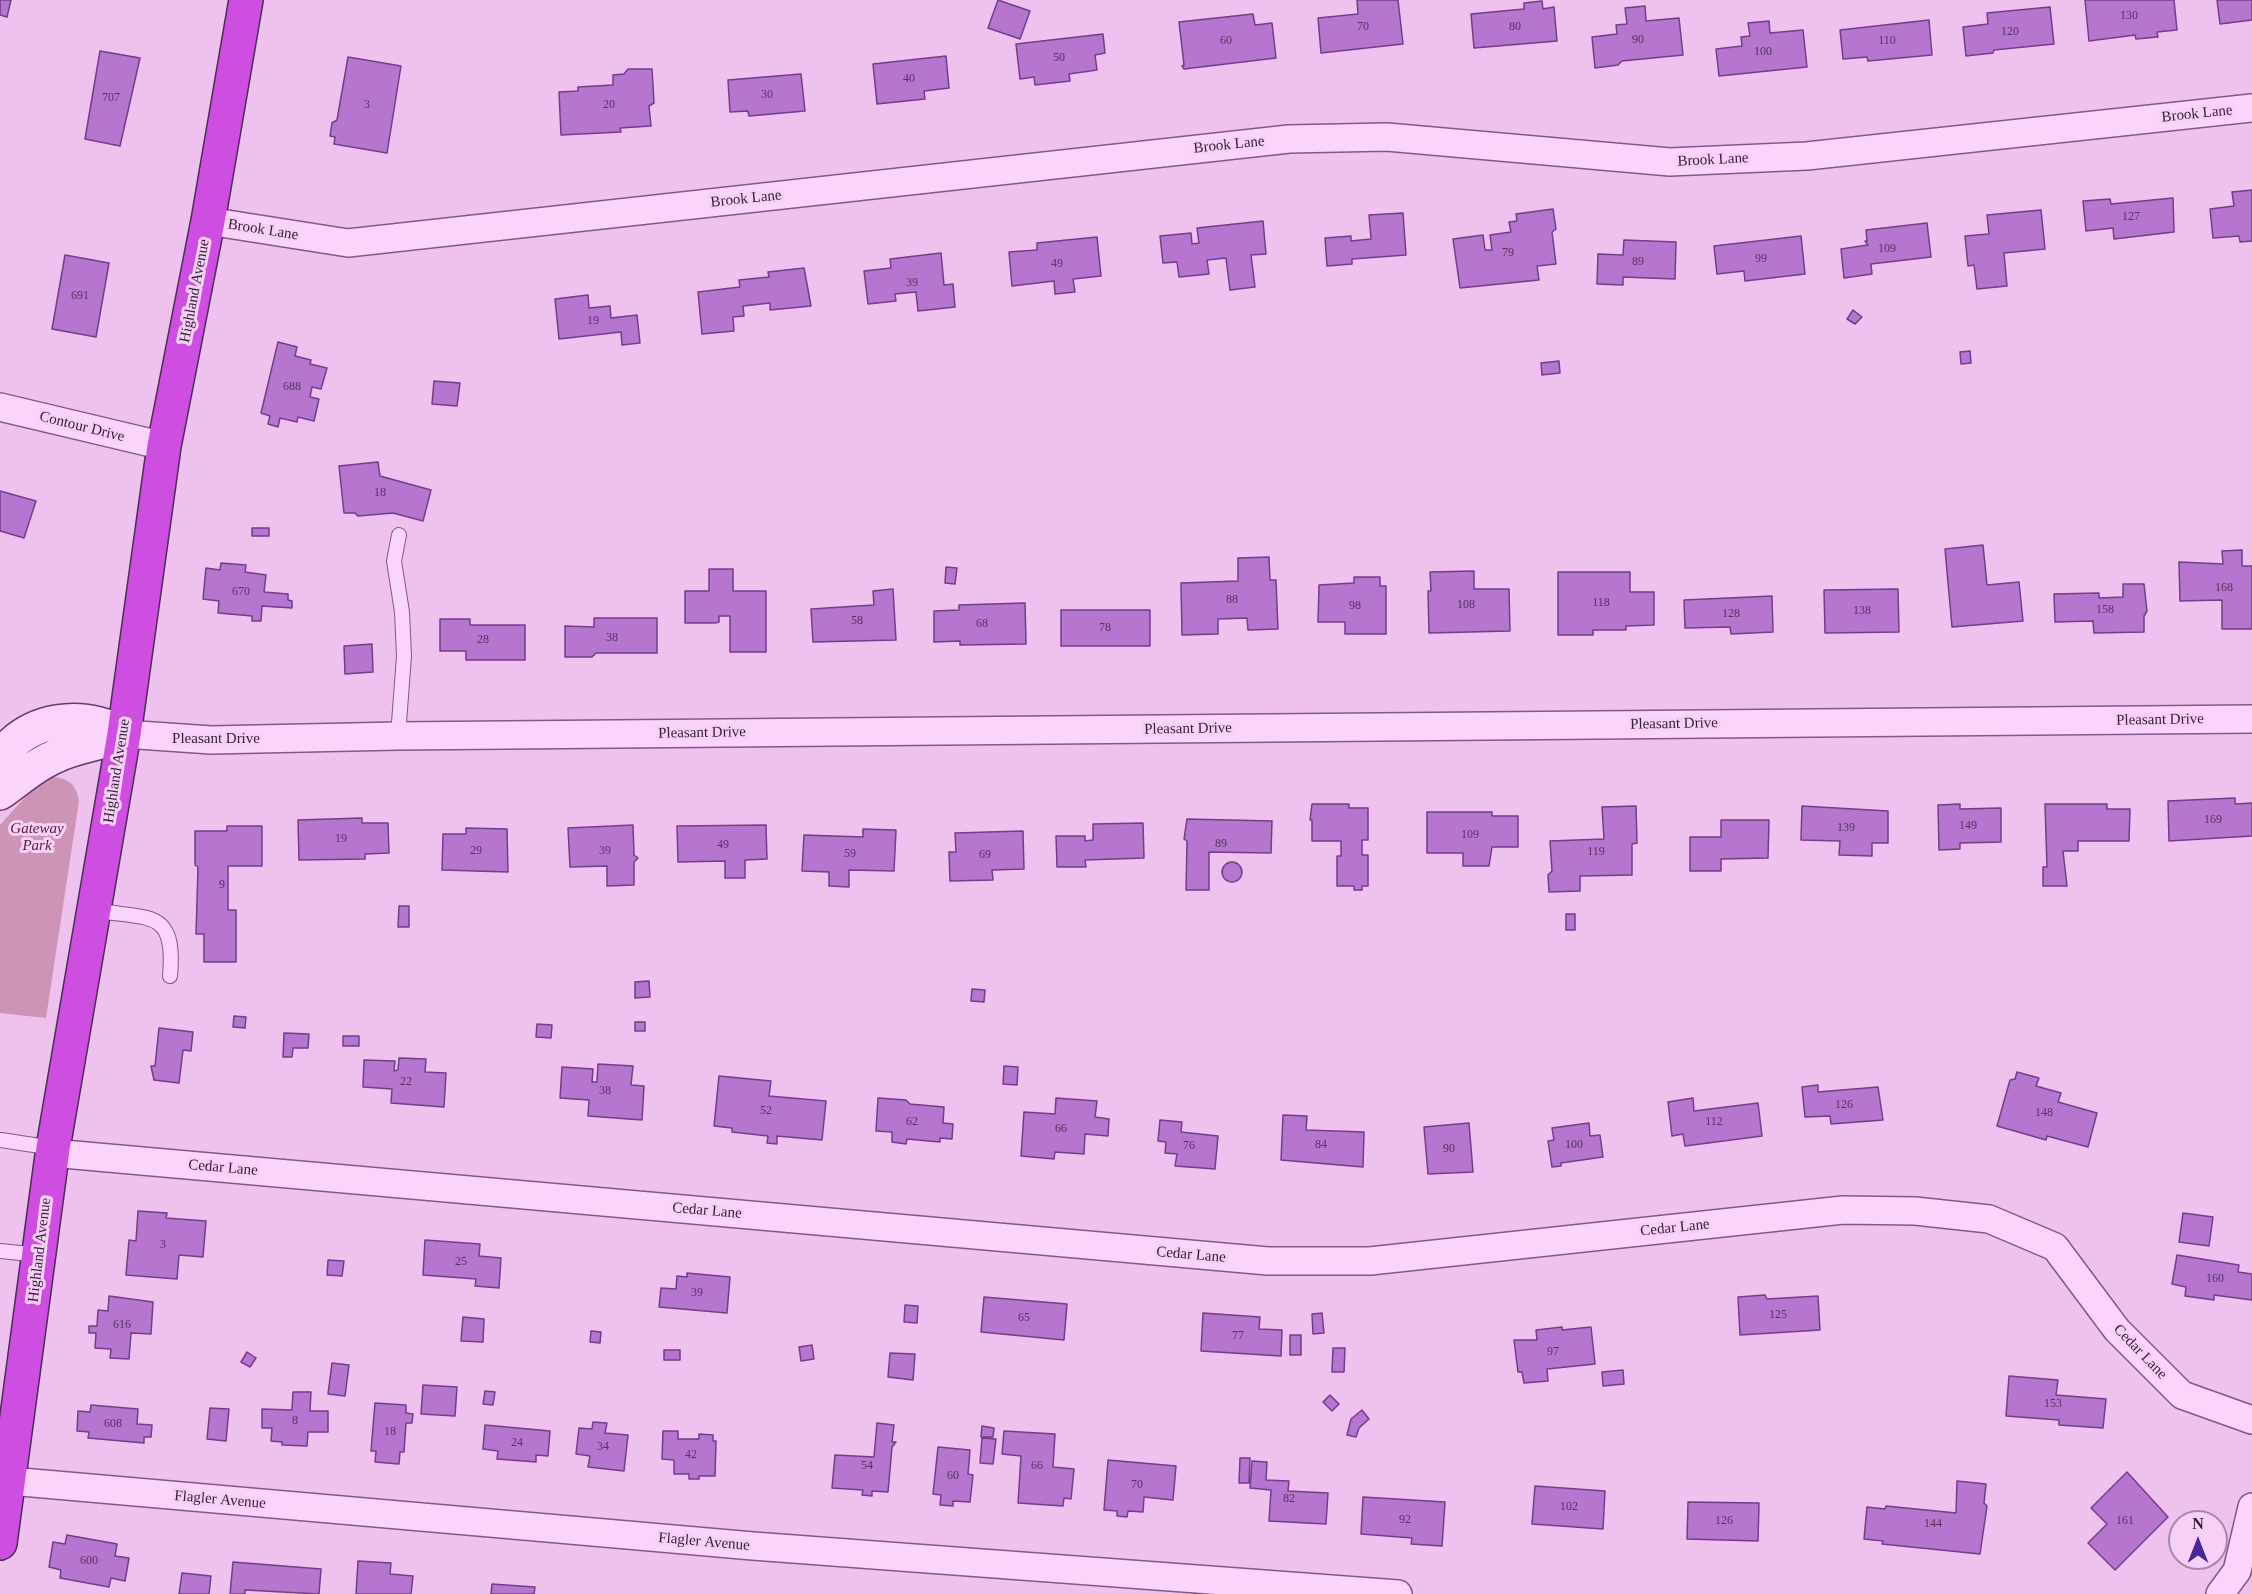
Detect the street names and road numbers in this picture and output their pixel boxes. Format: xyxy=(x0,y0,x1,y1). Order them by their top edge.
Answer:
street label: Brook Lane xyxy=(2161,101,2233,127)
street label: Brook Lane xyxy=(1193,132,1265,158)
street label: Brook Lane xyxy=(1677,149,1749,171)
street label: Brook Lane xyxy=(710,186,782,212)
street label: Brook Lane xyxy=(226,216,300,244)
street label: Highland Avenue xyxy=(176,238,214,344)
street label: Contour Drive xyxy=(38,408,126,446)
street label: Pleasant Drive xyxy=(2116,710,2204,730)
street label: Pleasant Drive xyxy=(1630,714,1718,734)
street label: Highland Avenue xyxy=(100,718,134,824)
street label: Pleasant Drive xyxy=(1144,719,1232,739)
street label: Pleasant Drive xyxy=(658,723,746,743)
street label: Pleasant Drive xyxy=(172,730,260,748)
street label: Cedar Lane xyxy=(188,1156,258,1180)
street label: Highland Avenue xyxy=(25,1197,55,1303)
street label: Cedar Lane xyxy=(672,1199,742,1223)
street label: Cedar Lane xyxy=(1639,1215,1711,1241)
street label: Cedar Lane xyxy=(1156,1243,1226,1267)
street label: Cedar Lane xyxy=(2109,1321,2171,1383)
street label: Flagler Avenue xyxy=(174,1487,266,1513)
street label: Flagler Avenue xyxy=(658,1529,750,1555)

